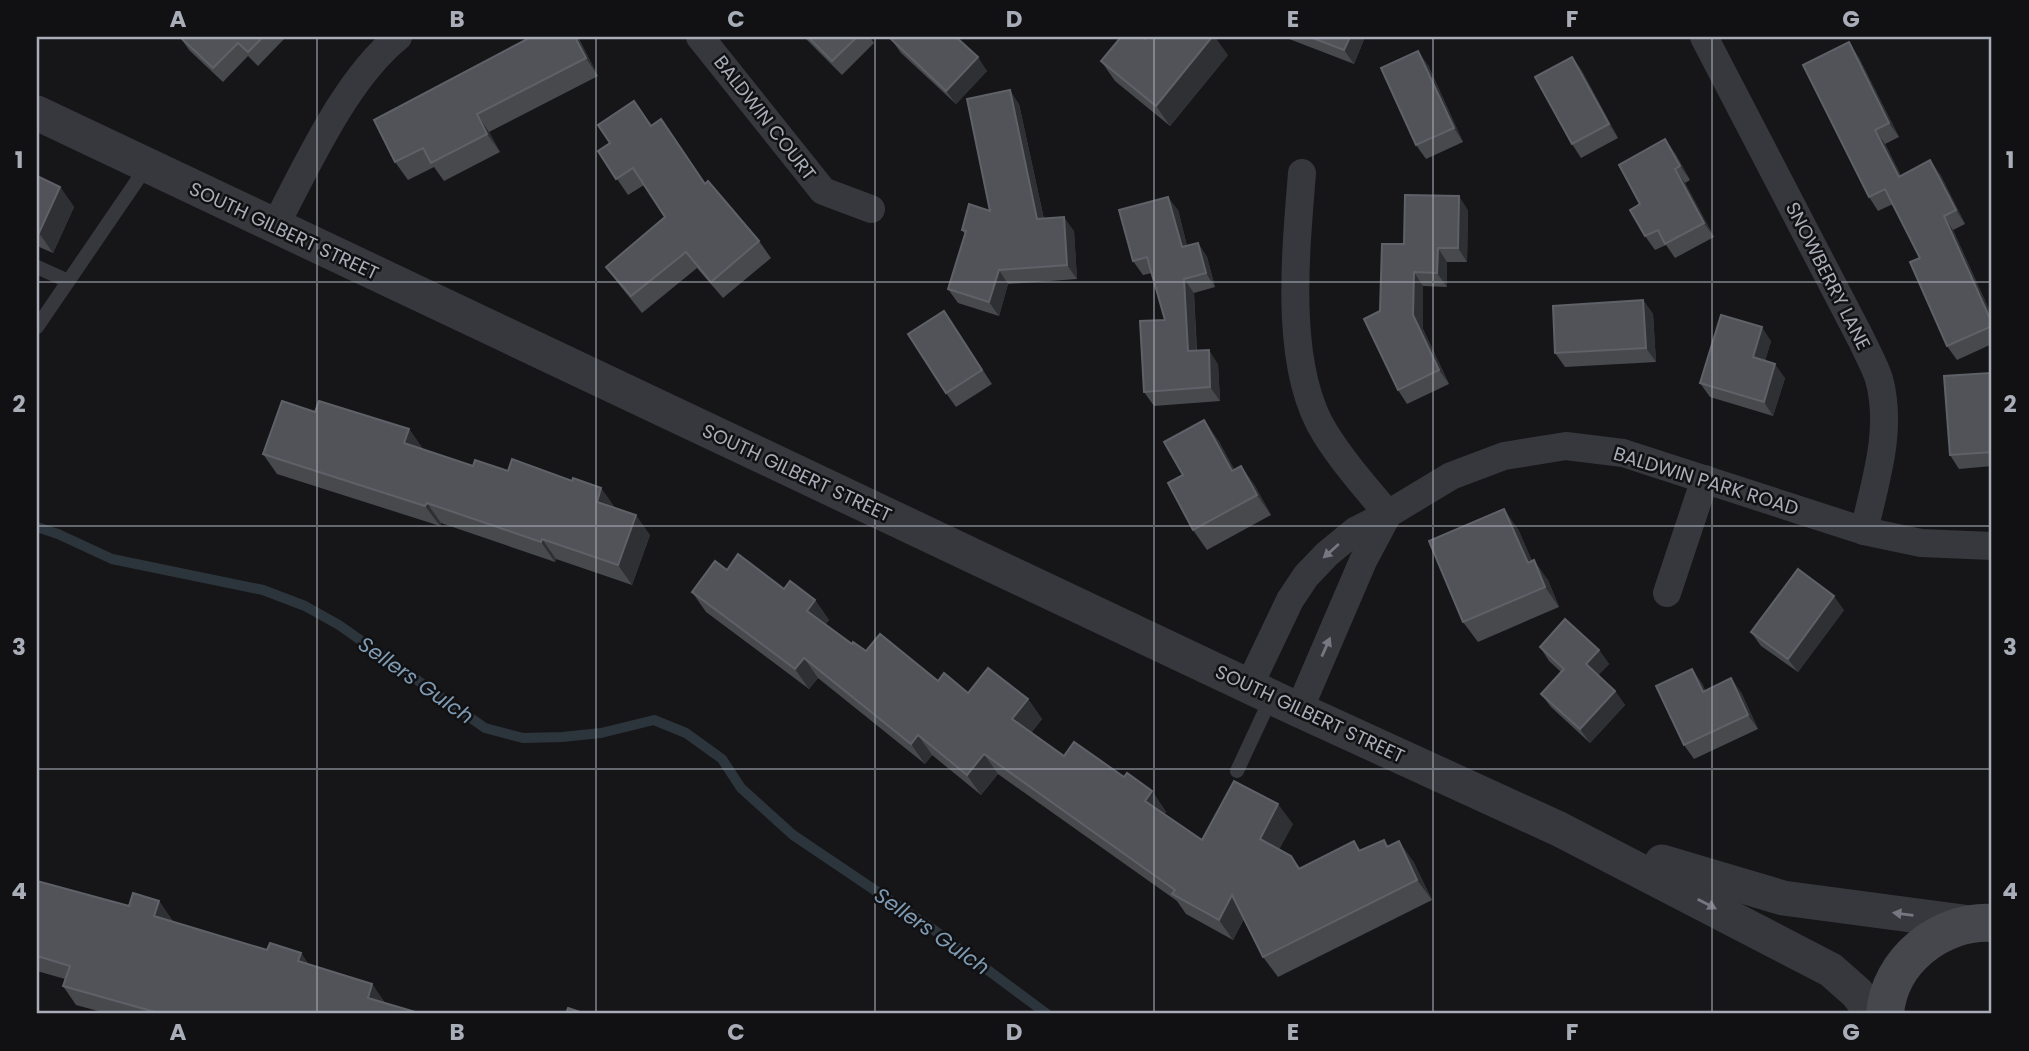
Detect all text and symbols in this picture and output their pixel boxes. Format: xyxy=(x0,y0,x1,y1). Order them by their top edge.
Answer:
text: A xyxy=(170,3,187,35)
text: B xyxy=(449,3,465,35)
text: C xyxy=(727,3,745,35)
text: D xyxy=(1006,3,1022,35)
text: E xyxy=(1287,3,1299,35)
text: F xyxy=(1566,3,1578,35)
text: G xyxy=(1842,3,1860,35)
street label: BALDWIN COURT xyxy=(708,50,822,186)
text: 1 xyxy=(15,144,23,176)
text: 1 xyxy=(2006,144,2014,176)
street label: SOUTH GILBERT STREET xyxy=(185,175,383,287)
street label: SNOWBERRY LANE xyxy=(1779,197,1877,355)
text: 2 xyxy=(12,388,26,420)
text: 2 xyxy=(2003,388,2017,420)
street label: SOUTH GILBERT STREET xyxy=(698,417,896,529)
street label: BALDWIN PARK ROAD xyxy=(1610,440,1802,522)
one-way arrow xyxy=(1322,543,1340,559)
water label: Sellers Gulch xyxy=(352,629,480,731)
text: 3 xyxy=(12,631,26,663)
text: 3 xyxy=(2003,631,2017,663)
one-way arrow xyxy=(1321,637,1332,658)
street label: SOUTH GILBERT STREET xyxy=(1211,658,1409,770)
text: 4 xyxy=(11,875,27,907)
text: 4 xyxy=(2002,875,2018,907)
water label: Sellers Gulch xyxy=(868,880,996,982)
one-way arrow xyxy=(1697,899,1717,910)
one-way arrow xyxy=(1892,908,1914,919)
text: A xyxy=(170,1016,187,1048)
text: B xyxy=(449,1016,465,1048)
text: C xyxy=(727,1016,745,1048)
text: D xyxy=(1006,1016,1022,1048)
text: E xyxy=(1287,1016,1299,1048)
text: F xyxy=(1566,1016,1578,1048)
text: G xyxy=(1842,1016,1860,1048)

